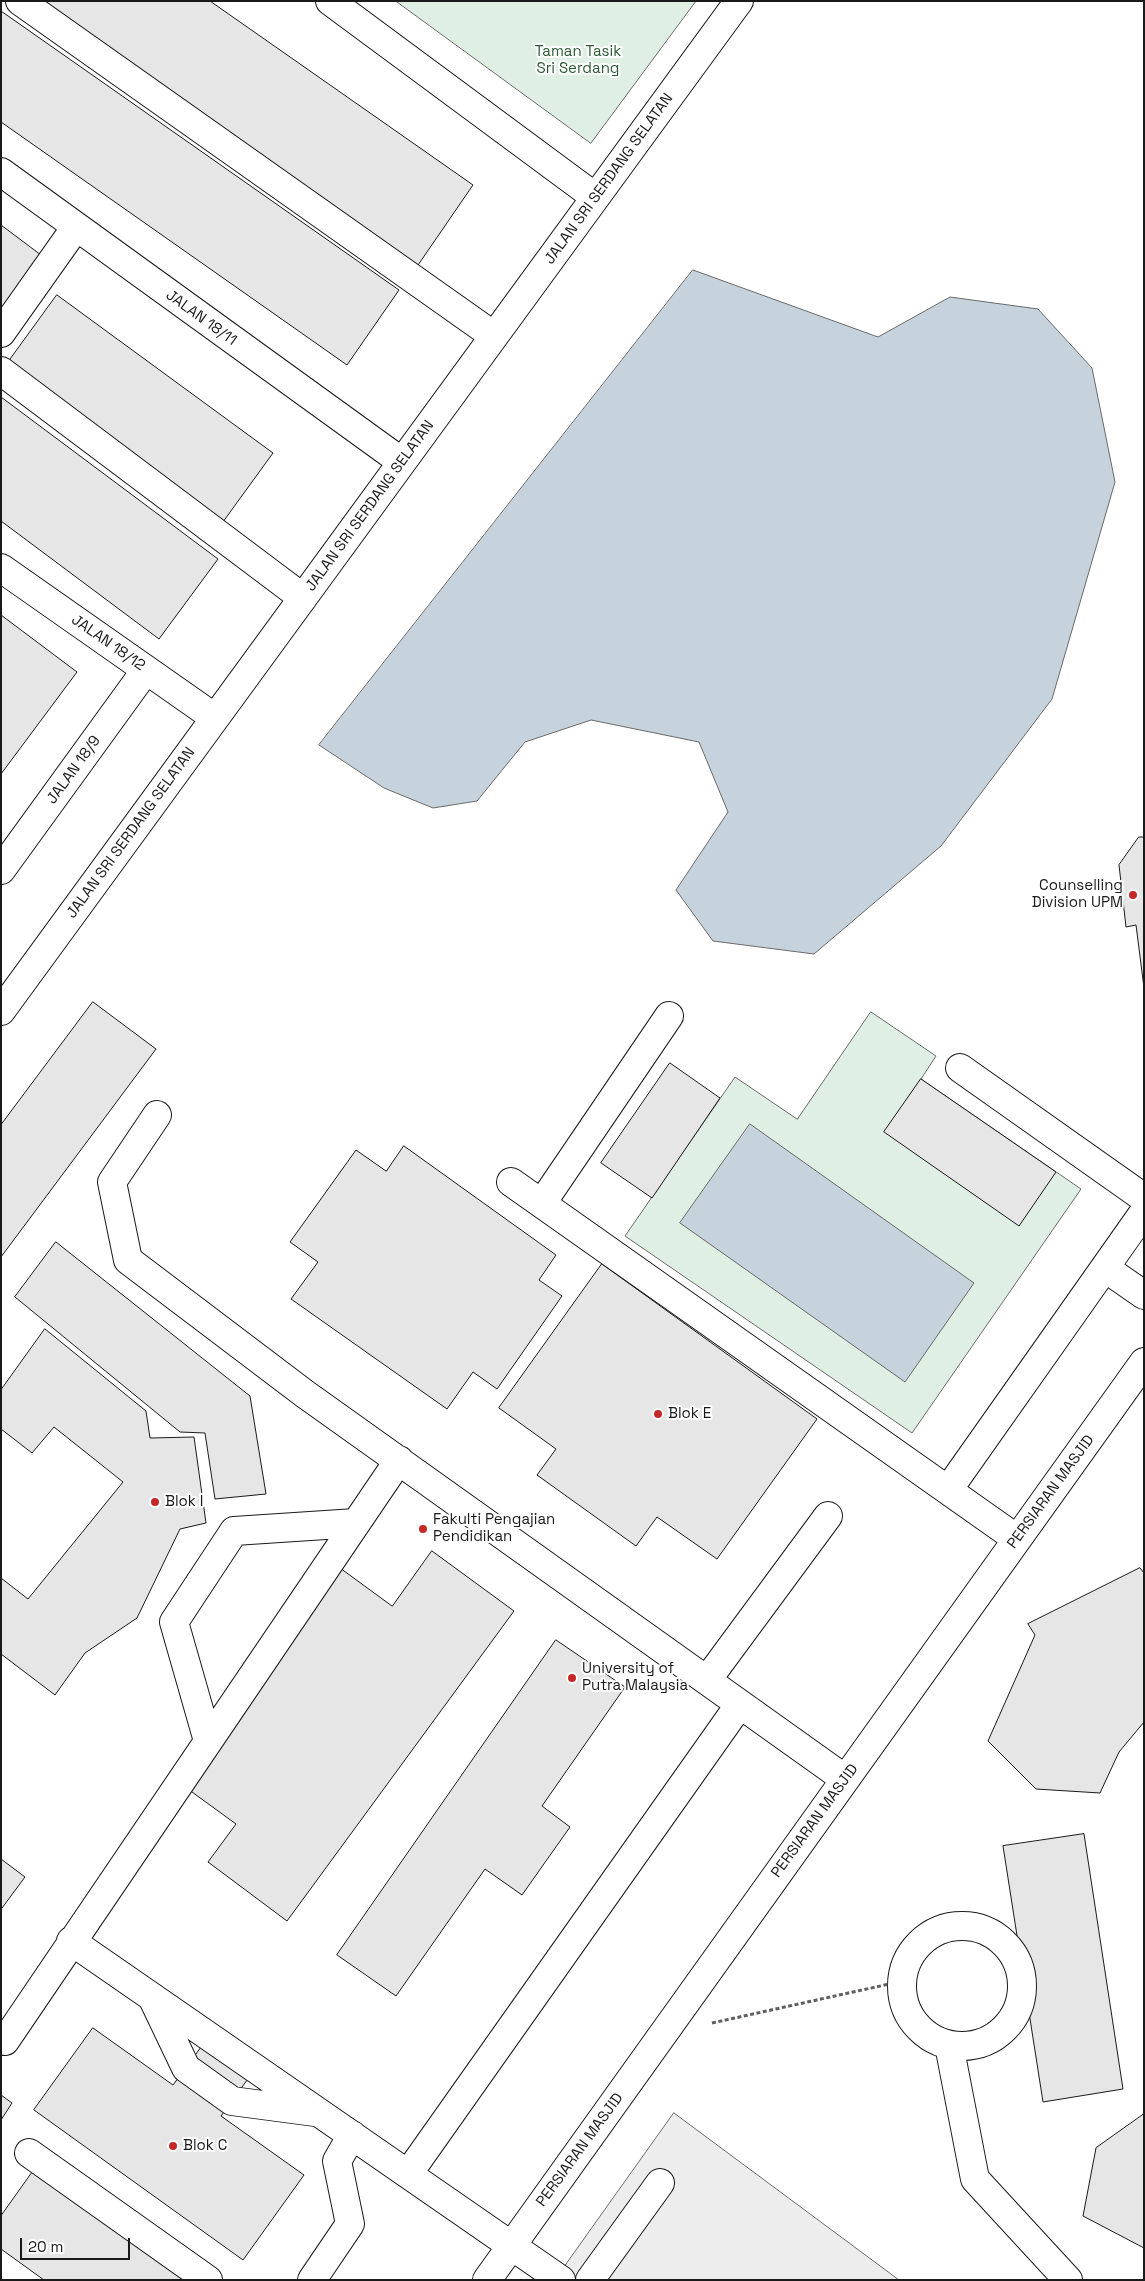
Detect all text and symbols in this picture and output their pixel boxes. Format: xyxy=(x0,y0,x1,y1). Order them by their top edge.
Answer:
park label: Taman Tasik Sri Serdang xyxy=(535,43,621,78)
street label: JALAN SRI SERDANG SELATAN xyxy=(541,90,677,268)
street label: JALAN 18/11 xyxy=(162,286,240,350)
street label: JALAN SRI SERDANG SELATAN xyxy=(302,417,438,595)
street label: JALAN 18/12 xyxy=(68,611,148,675)
street label: JALAN 18/9 xyxy=(43,732,105,808)
street label: JALAN SRI SERDANG SELATAN xyxy=(63,744,199,922)
place label: Counselling Division UPM xyxy=(1032,877,1123,912)
marker: Counselling Division UPM xyxy=(1127,889,1139,901)
place label: Blok E xyxy=(668,1405,711,1423)
marker: Blok E xyxy=(652,1408,664,1420)
street label: PERSIARAN MASJID xyxy=(1004,1432,1098,1552)
place label: Blok I xyxy=(165,1493,203,1511)
marker: Blok I xyxy=(149,1496,161,1508)
place label: Fakulti Pengajian Pendidikan xyxy=(433,1511,555,1546)
marker: Fakulti Pengajian Pendidikan xyxy=(417,1523,429,1535)
place label: University of Putra Malaysia xyxy=(582,1660,688,1695)
marker: University of Putra Malaysia xyxy=(566,1672,578,1684)
street label: PERSIARAN MASJID xyxy=(768,1761,862,1881)
street label: PERSIARAN MASJID xyxy=(533,2090,627,2210)
place label: Blok C xyxy=(183,2137,227,2155)
marker: Blok C xyxy=(167,2140,179,2152)
scale bar xyxy=(22,2228,132,2260)
text: 20 m xyxy=(28,2237,63,2256)

